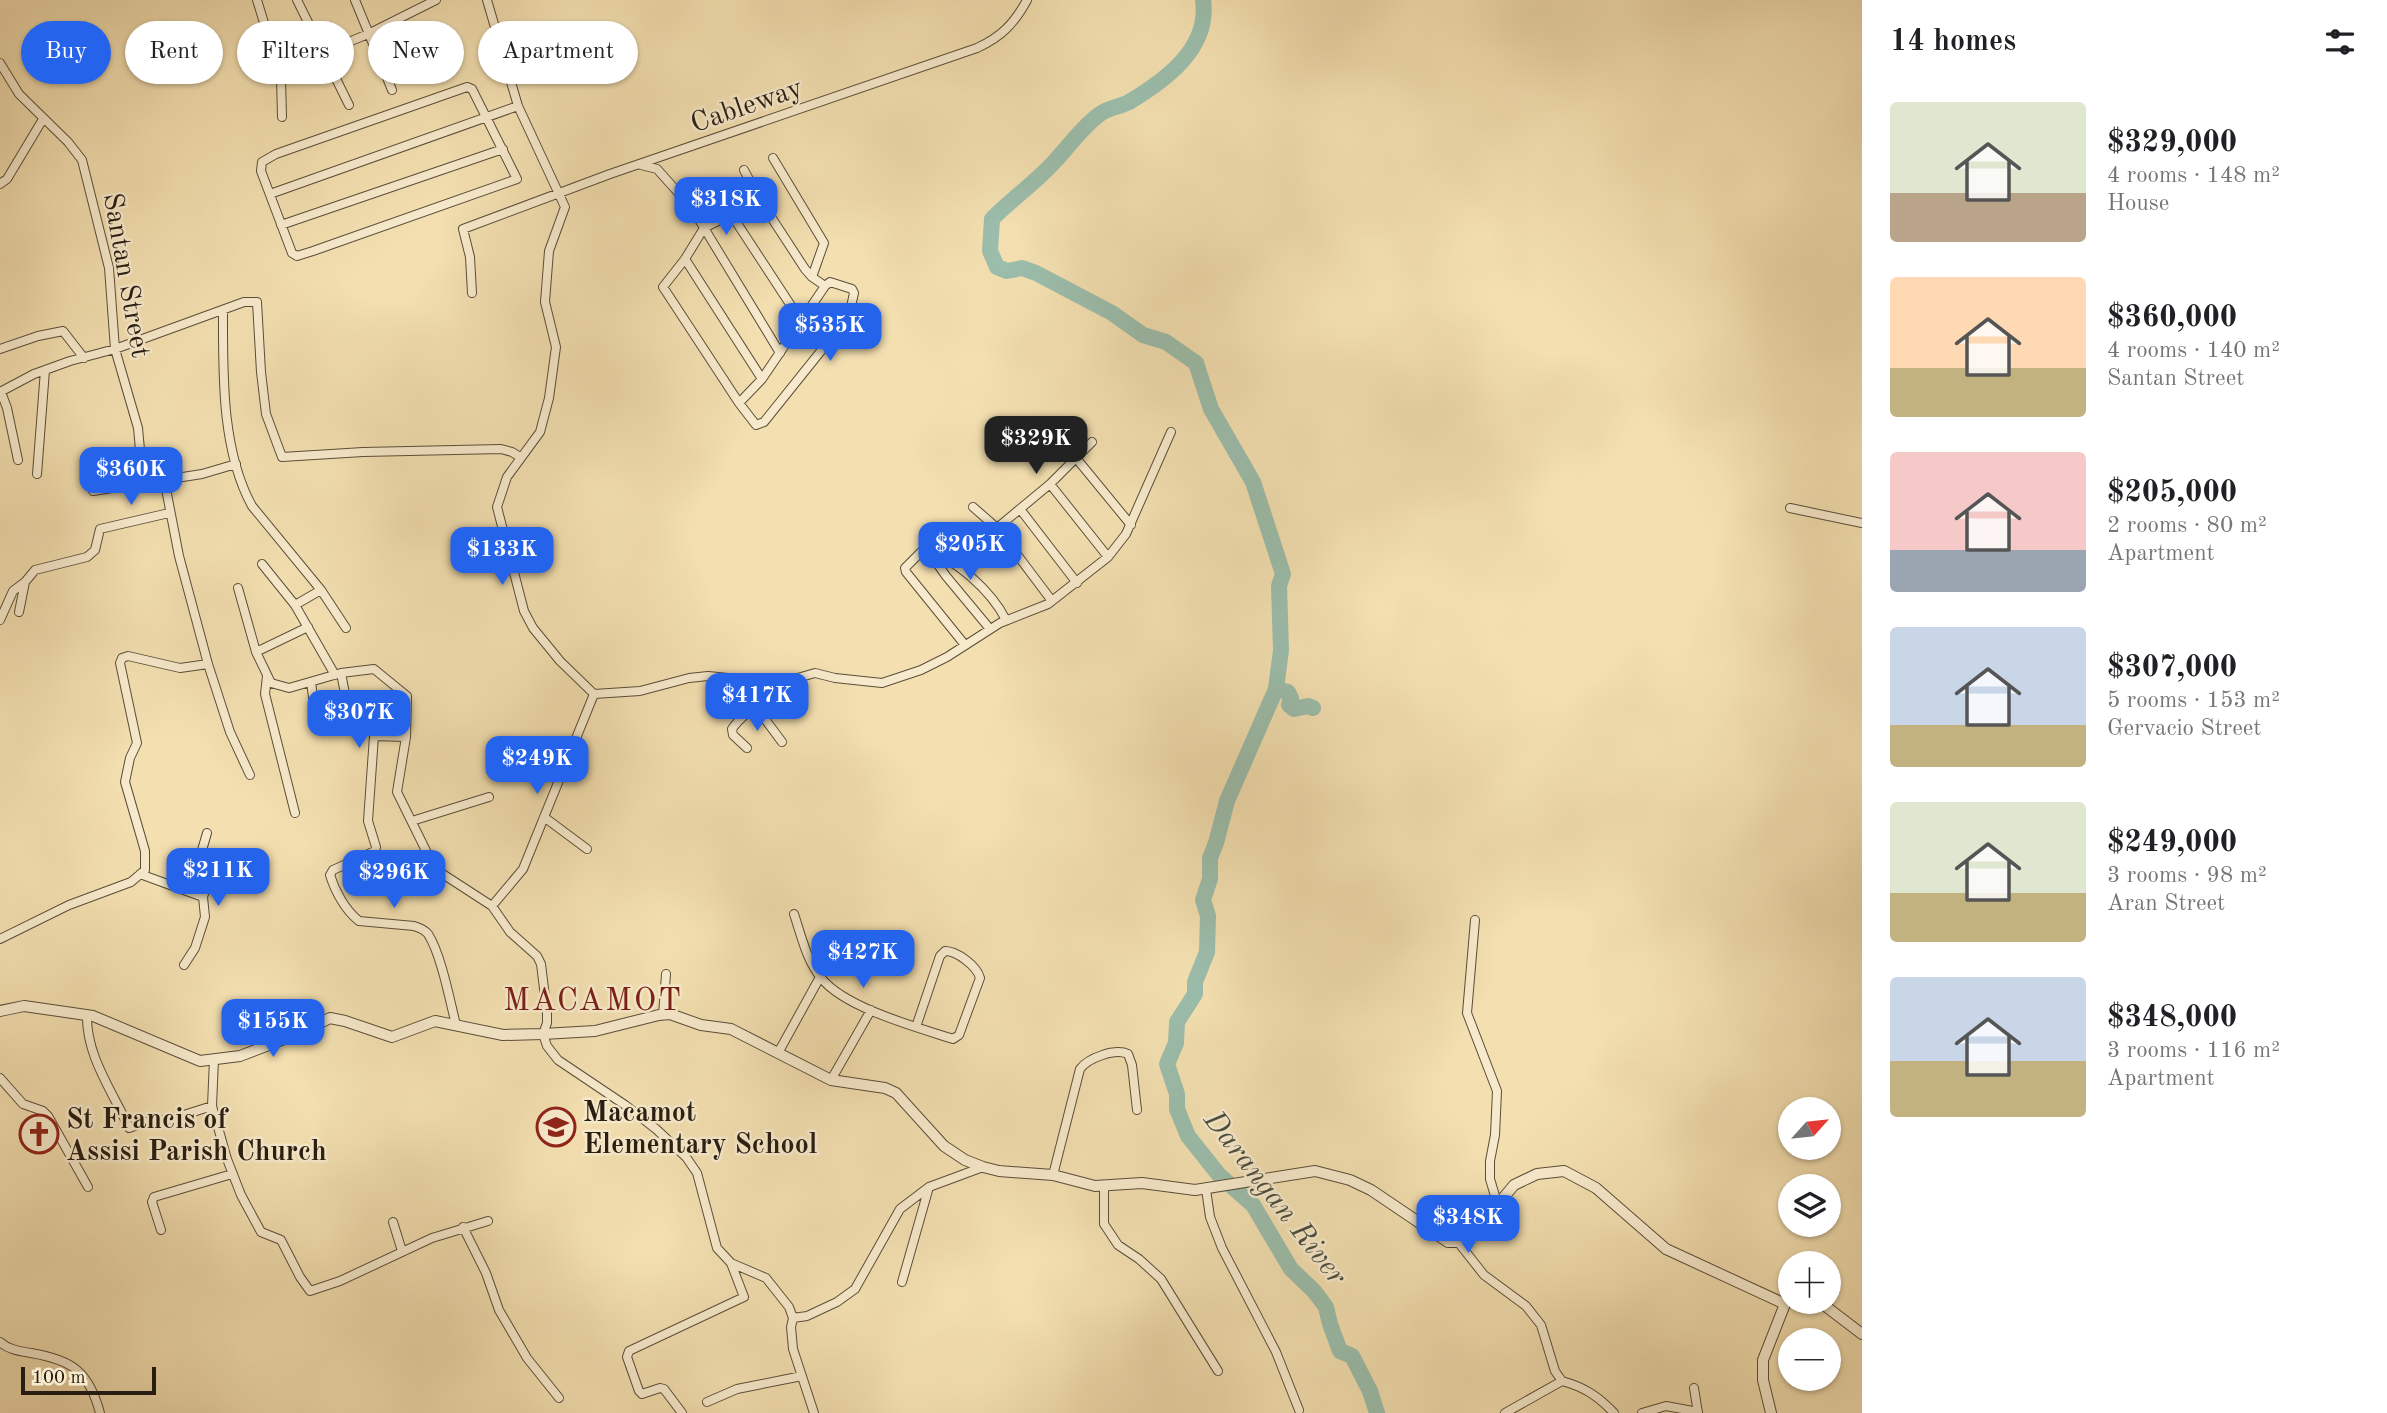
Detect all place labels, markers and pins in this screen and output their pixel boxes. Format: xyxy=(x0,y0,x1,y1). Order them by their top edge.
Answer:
pin: $318K xyxy=(677,177,775,237)
pin: $535K xyxy=(781,304,879,363)
pin: $329K xyxy=(987,416,1085,476)
pin: $360K xyxy=(82,448,180,507)
pin: $205K xyxy=(921,522,1019,582)
pin: $133K xyxy=(453,528,551,587)
pin: $417K xyxy=(708,674,806,733)
pin: $307K xyxy=(310,690,408,750)
pin: $249K xyxy=(488,736,586,796)
pin: $211K xyxy=(169,848,267,908)
pin: $296K xyxy=(345,850,443,910)
pin: $427K xyxy=(814,930,912,990)
pin: $155K xyxy=(224,1000,322,1059)
place label: Macamot Elementary School xyxy=(583,1100,818,1160)
school or university icon: Macamot Elementary School xyxy=(535,1106,577,1148)
place label: St Francis of Assisi Parish Church xyxy=(66,1107,327,1167)
church icon: St Francis of Assisi Parish Church xyxy=(18,1113,60,1155)
pin: $348K xyxy=(1419,1196,1517,1255)

